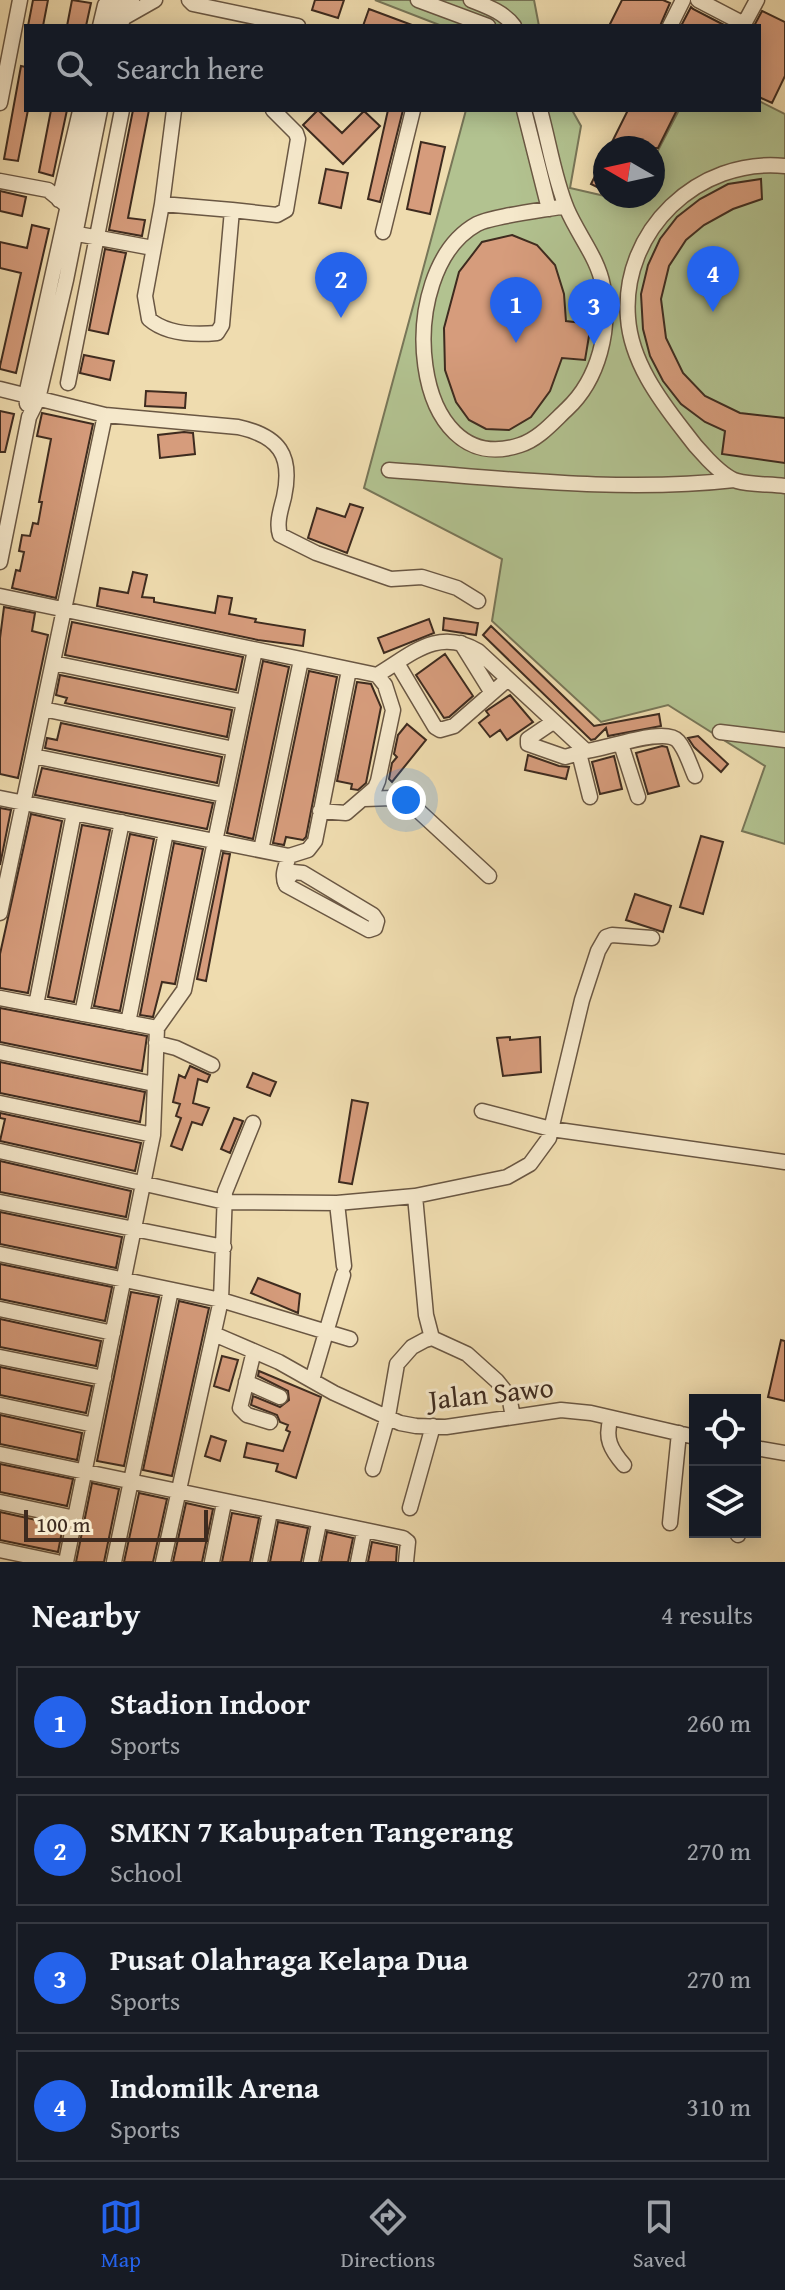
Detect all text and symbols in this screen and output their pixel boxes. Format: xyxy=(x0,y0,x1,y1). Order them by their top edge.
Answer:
search box xyxy=(24,24,761,112)
icon: search xyxy=(52,46,96,90)
text: Search here xyxy=(116,46,264,90)
north arrow xyxy=(593,136,665,208)
pin: 4 xyxy=(687,246,739,312)
pin: 2 xyxy=(315,252,367,318)
pin: 1 xyxy=(490,277,542,343)
pin: 3 xyxy=(568,279,620,345)
your location xyxy=(386,780,426,820)
street label: Jalan Sawo xyxy=(424,1366,555,1420)
map controls xyxy=(689,1394,761,1538)
button: locate xyxy=(689,1394,761,1466)
button: layers xyxy=(689,1466,761,1538)
scale bar xyxy=(24,1506,208,1542)
text: 100 m xyxy=(36,1508,91,1540)
text: Nearby xyxy=(32,1590,141,1639)
text: 4 results xyxy=(661,1595,753,1634)
text: Stadion Indoor xyxy=(110,1681,310,1725)
text: 1 xyxy=(53,1703,67,1742)
text: 260 m xyxy=(686,1703,751,1742)
text: Sports xyxy=(110,1725,180,1764)
text: SMKN 7 Kabupaten Tangerang xyxy=(110,1809,513,1853)
text: 2 xyxy=(53,1831,67,1870)
text: 270 m xyxy=(686,1831,751,1870)
text: School xyxy=(110,1853,182,1892)
text: Pusat Olahraga Kelapa Dua xyxy=(110,1937,468,1981)
text: 3 xyxy=(53,1959,67,1998)
text: 270 m xyxy=(686,1959,751,1998)
text: Sports xyxy=(110,1981,180,2020)
text: Indomilk Arena xyxy=(110,2065,319,2109)
text: 4 xyxy=(53,2087,67,2126)
text: 310 m xyxy=(686,2087,751,2126)
text: Sports xyxy=(110,2109,180,2148)
tab: Map xyxy=(99,2195,143,2275)
tab: Directions xyxy=(341,2195,435,2275)
tab: Saved xyxy=(633,2195,686,2275)

